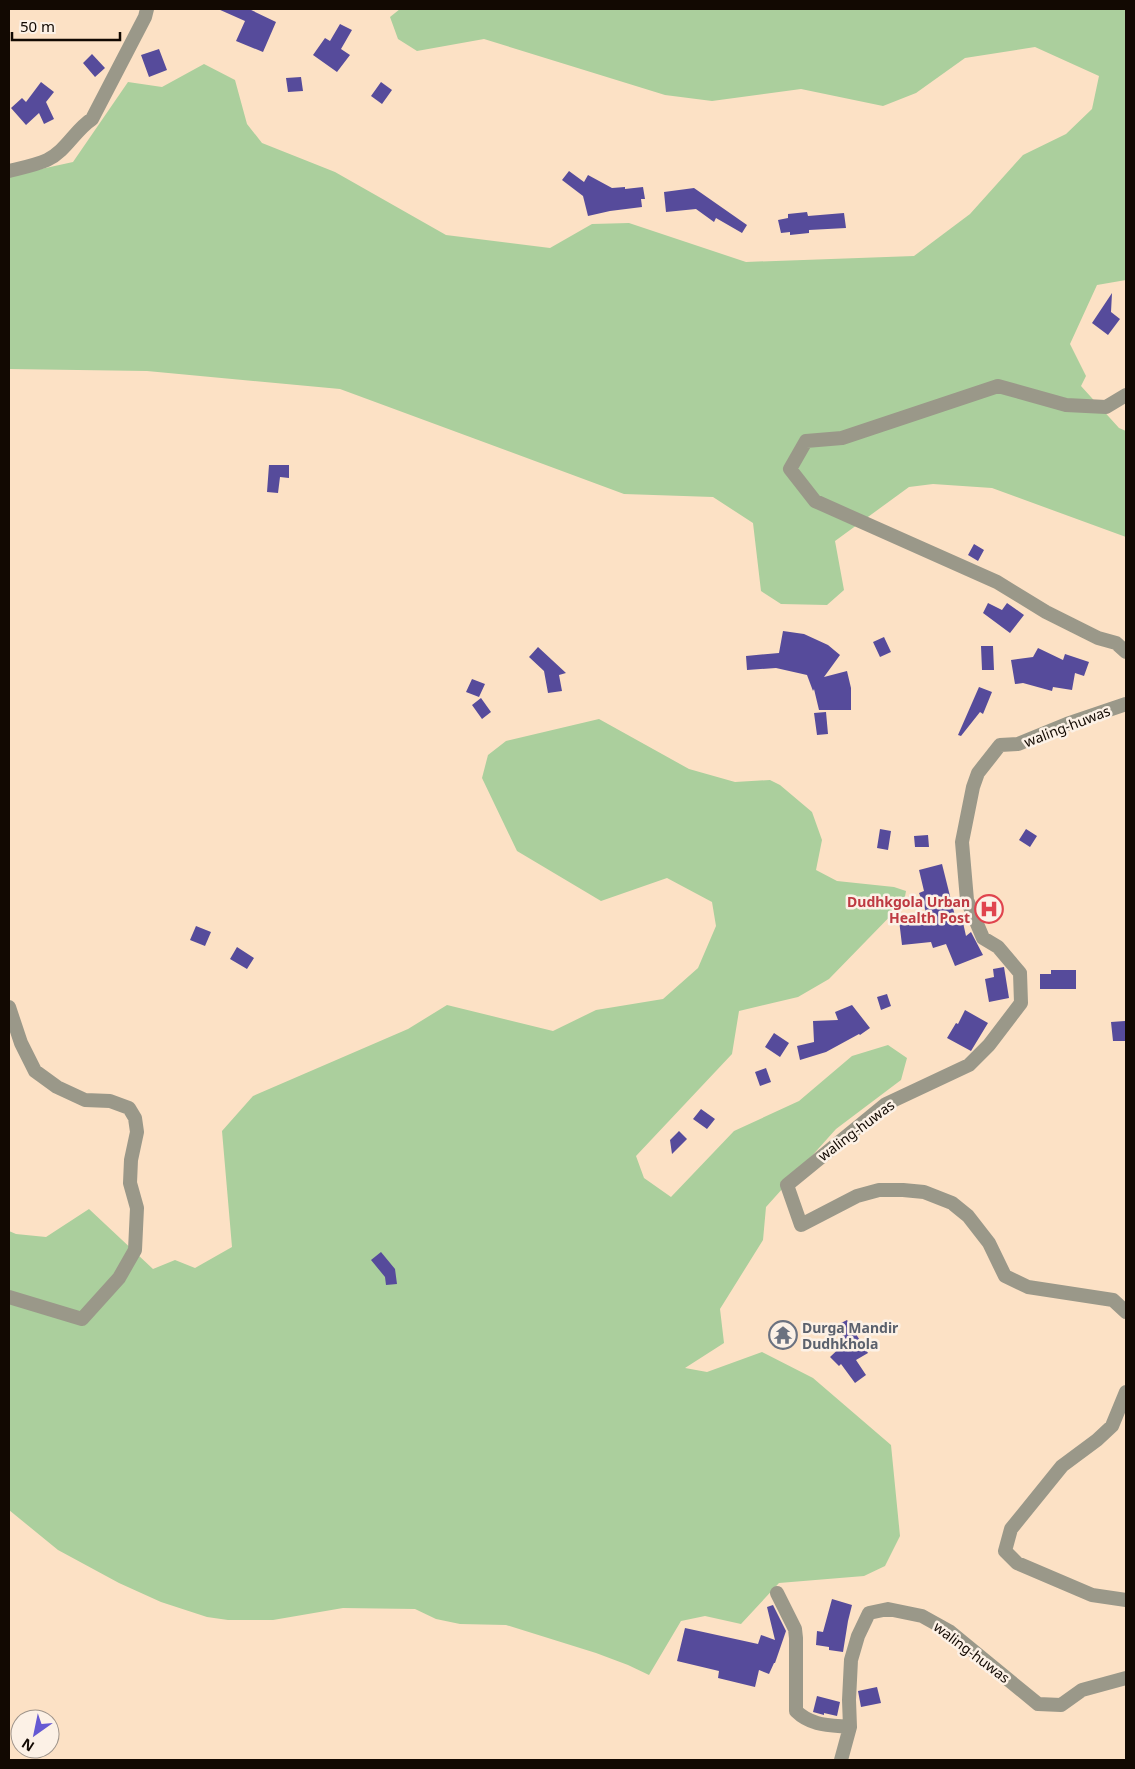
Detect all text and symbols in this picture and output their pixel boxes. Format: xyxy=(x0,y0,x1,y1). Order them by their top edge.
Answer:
scale bar xyxy=(12,10,120,42)
text: 50 m xyxy=(20,16,55,36)
street label: waling-huwas xyxy=(1021,701,1113,751)
place label: Dudhkgola Urban Health Post xyxy=(847,892,970,927)
hospital icon: Dudhkgola Urban Health Post xyxy=(974,894,1004,924)
street label: waling-huwas xyxy=(814,1095,898,1165)
place label: Durga Mandir Dudhkhola xyxy=(802,1318,899,1353)
temple icon: Durga Mandir Dudhkhola xyxy=(768,1320,798,1350)
street label: waling-huwas xyxy=(930,1617,1014,1687)
north arrow xyxy=(10,1709,60,1759)
text: N xyxy=(18,1734,38,1756)

